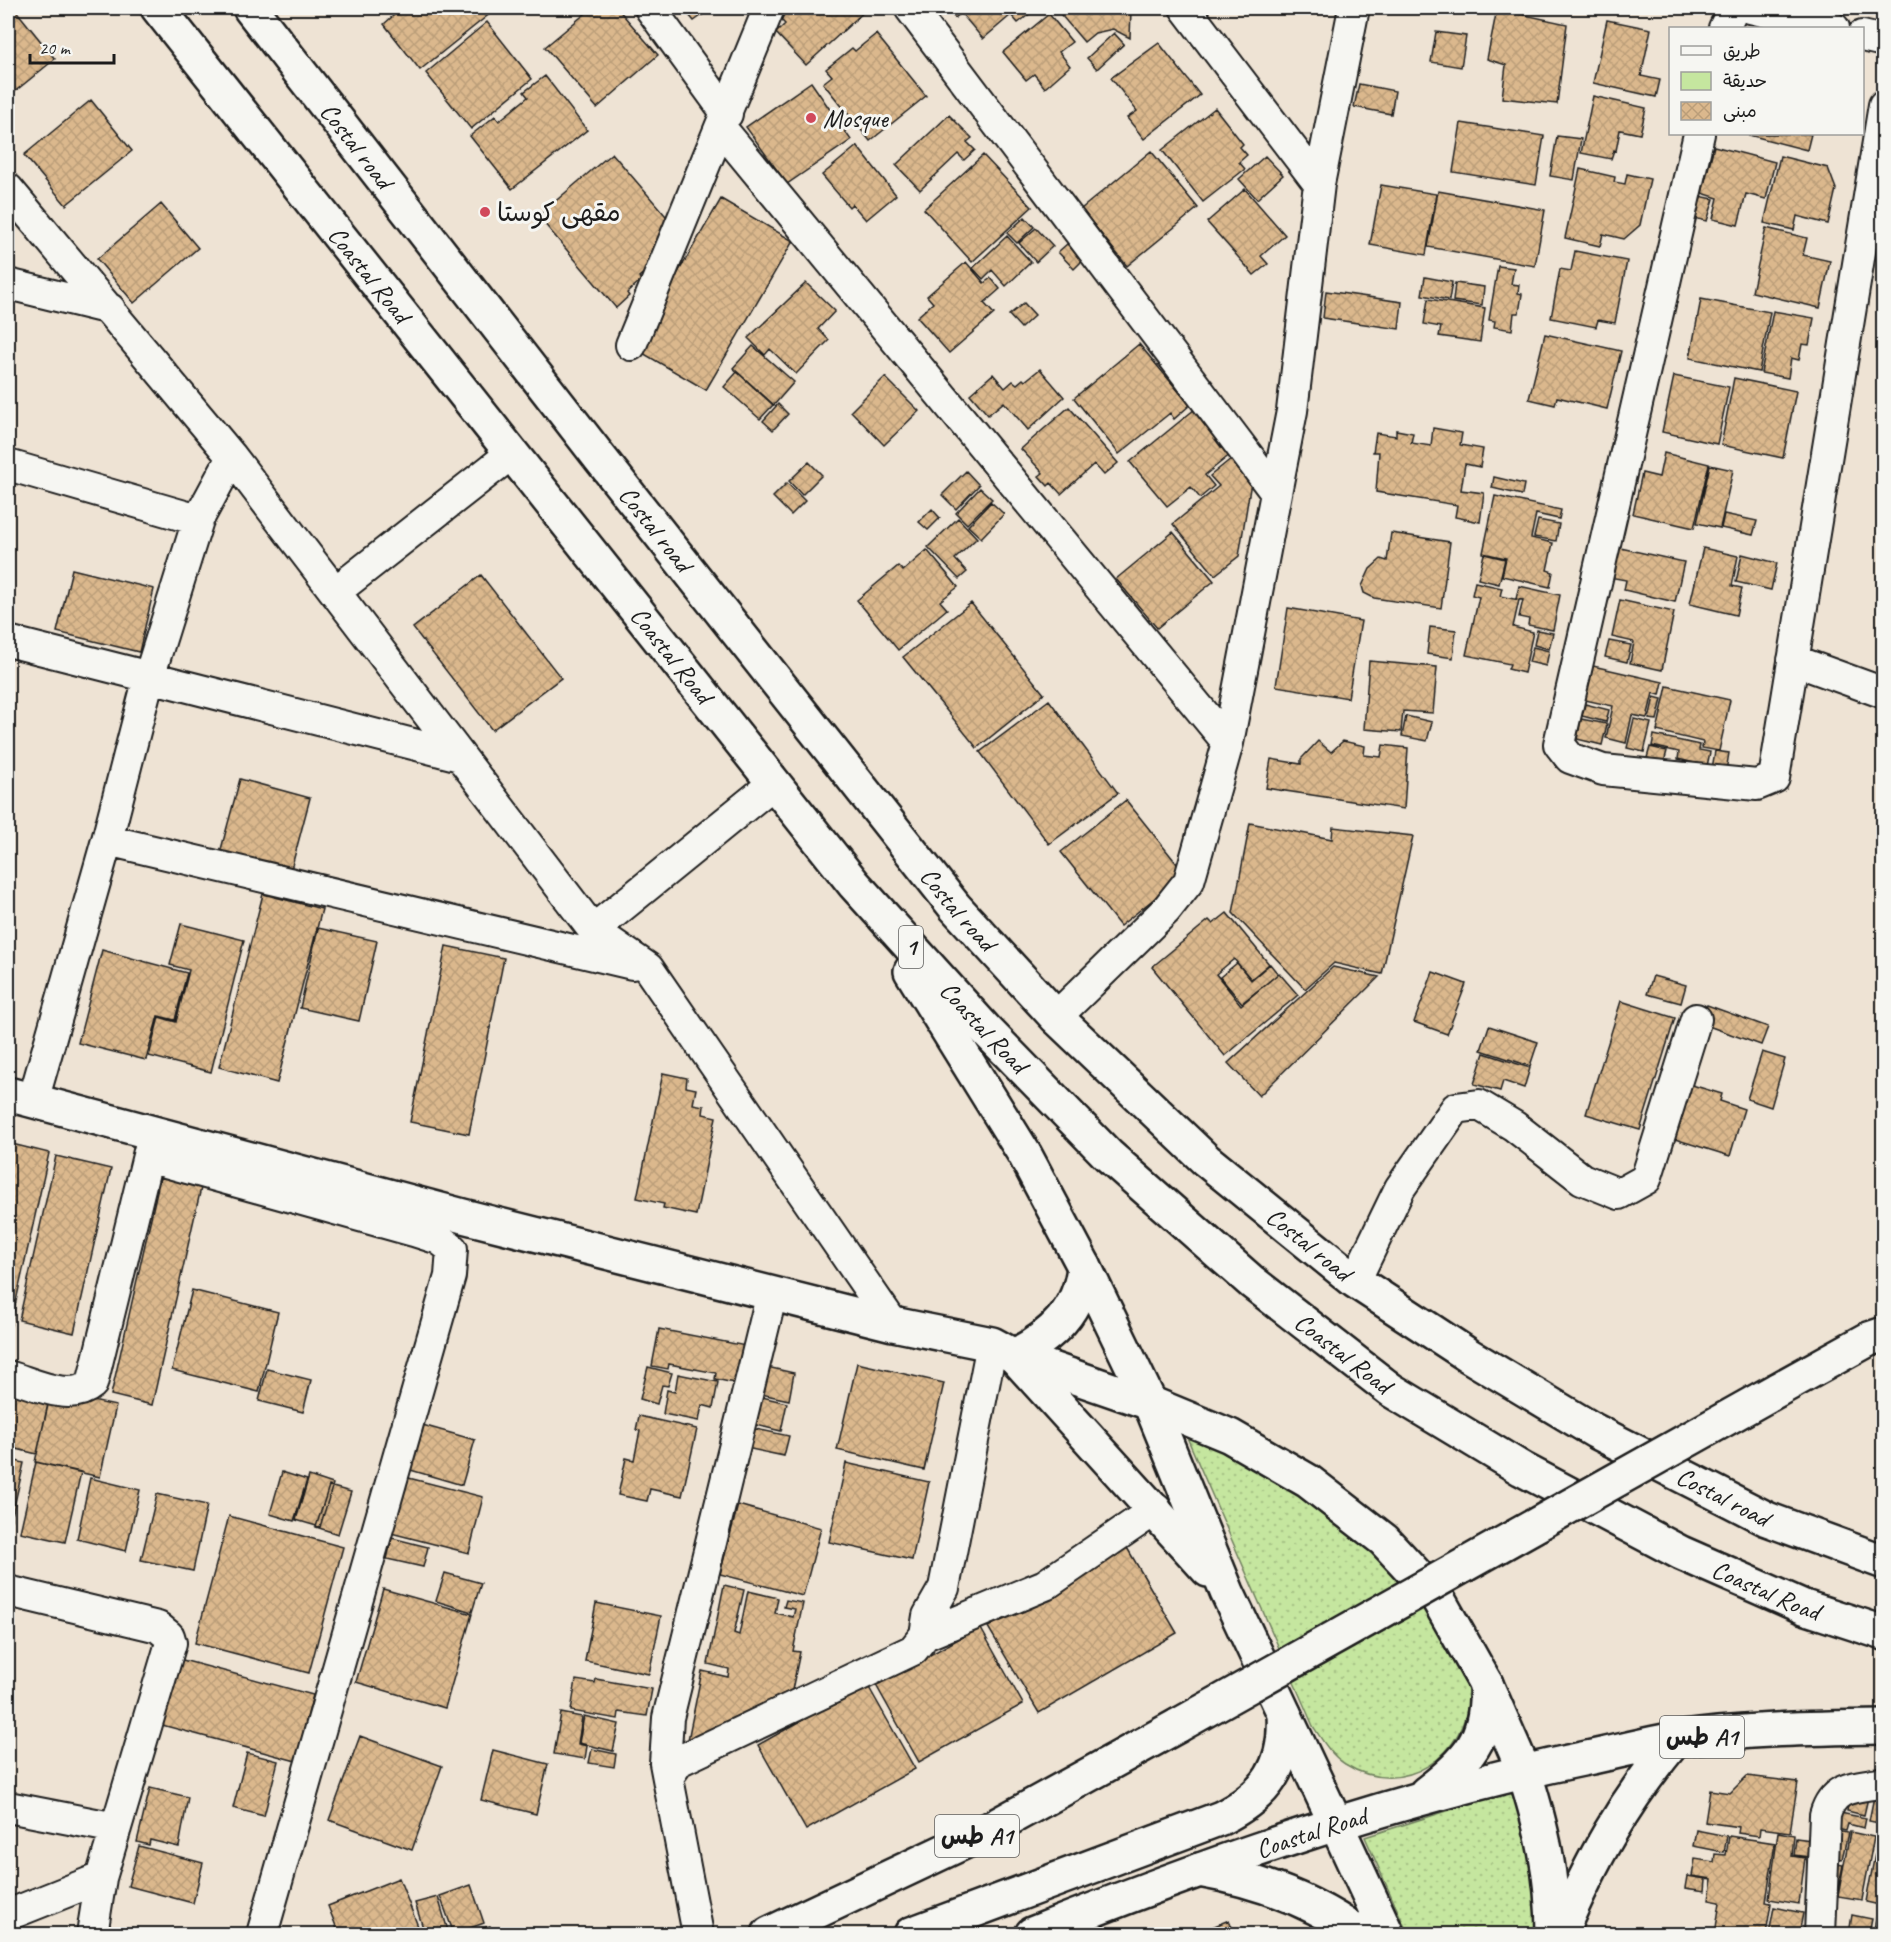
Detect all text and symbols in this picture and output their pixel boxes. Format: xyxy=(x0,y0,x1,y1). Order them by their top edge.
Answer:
scale bar xyxy=(30,27,114,65)
legend xyxy=(1669,27,1864,135)
text: 20 m xyxy=(39,37,72,59)
text: طريق xyxy=(1723,40,1761,62)
text: حديقة xyxy=(1723,70,1767,92)
street label: Costal road xyxy=(313,96,403,198)
text: مبنى xyxy=(1723,100,1757,122)
place label: Mosque xyxy=(823,102,889,135)
marker: Mosque xyxy=(804,111,818,125)
place label: مقهى كوستا xyxy=(497,196,621,229)
marker: مقهى كوستا xyxy=(478,205,492,219)
street label: Coastal Road xyxy=(321,219,420,332)
street label: Costal road xyxy=(612,479,702,581)
street label: Coastal Road xyxy=(623,600,723,713)
street label: Costal road xyxy=(913,860,1006,960)
road number: 1 xyxy=(899,926,923,968)
street label: Coastal Road xyxy=(933,974,1038,1083)
street label: Costal road xyxy=(1260,1199,1361,1291)
street label: Coastal Road xyxy=(1288,1305,1402,1403)
street label: Costal road xyxy=(1671,1459,1779,1536)
street label: Coastal Road xyxy=(1707,1552,1828,1629)
road number: طس A1 xyxy=(1660,1716,1744,1758)
street label: Coastal Road xyxy=(1251,1798,1374,1866)
road number: طس A1 xyxy=(935,1815,1019,1857)

